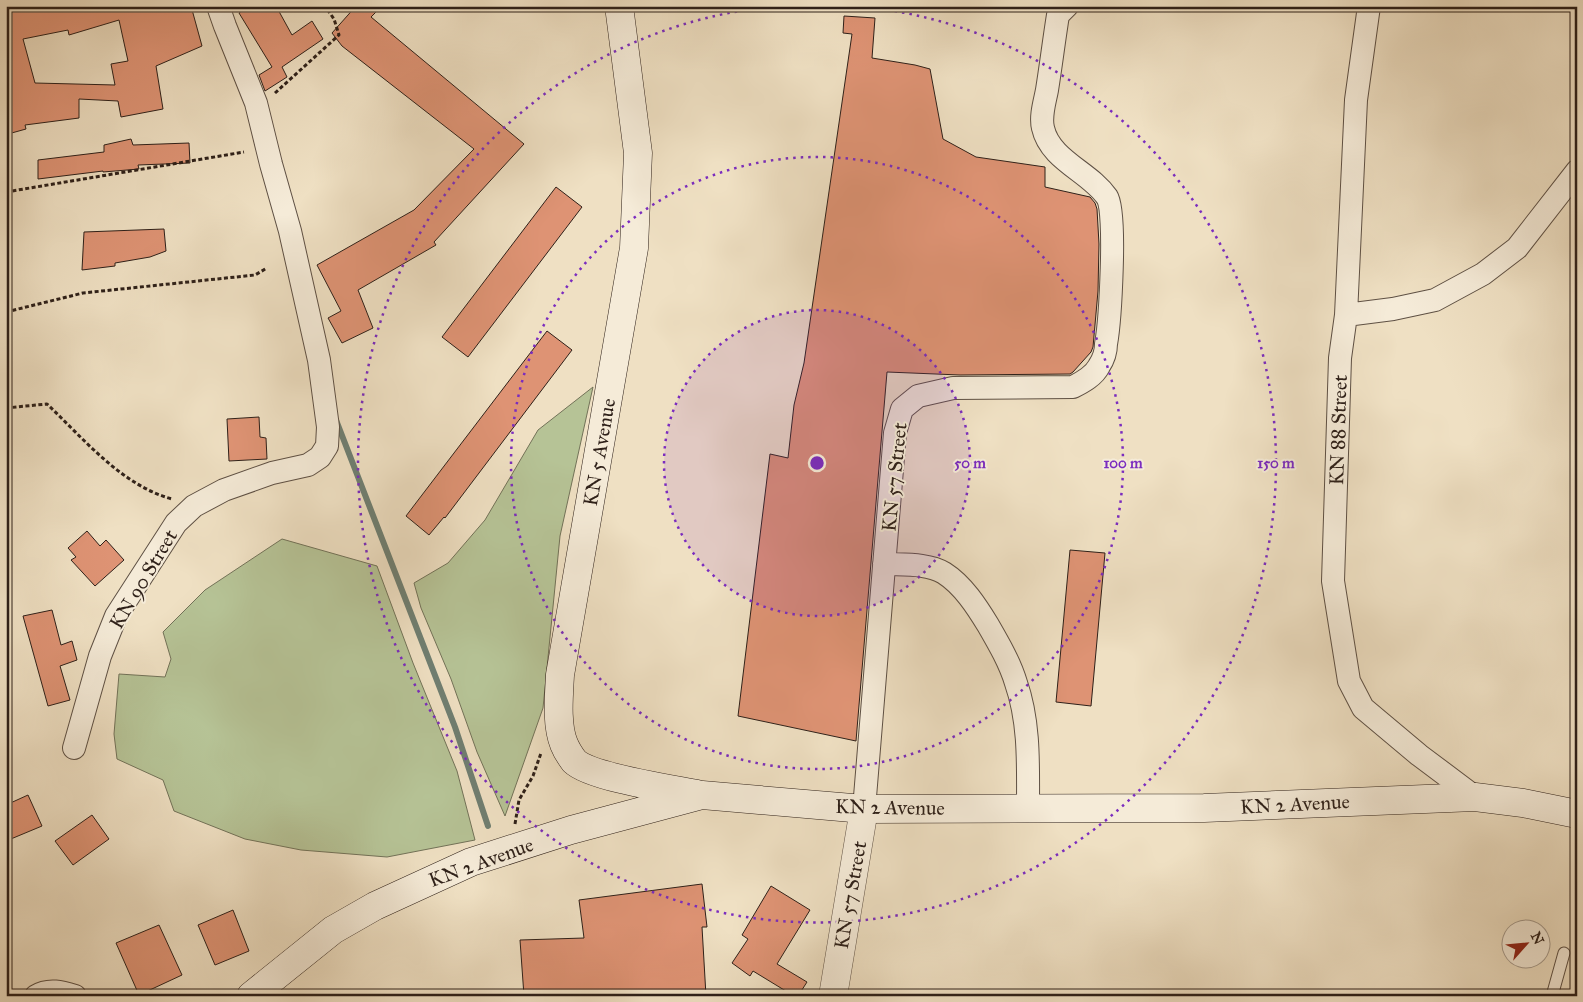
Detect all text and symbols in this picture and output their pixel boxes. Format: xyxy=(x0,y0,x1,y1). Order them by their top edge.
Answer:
street label: KN 88 Street xyxy=(1324,374,1352,486)
street label: KN 5 Avenue xyxy=(578,396,620,508)
street label: KN 57 Street xyxy=(876,421,912,533)
centre of rings xyxy=(808,454,826,472)
text: 50 m xyxy=(954,454,986,472)
text: 100 m xyxy=(1103,454,1143,472)
text: 150 m xyxy=(1257,454,1295,472)
street label: KN 90 Street xyxy=(104,525,182,633)
street label: KN 2 Avenue xyxy=(1240,789,1350,819)
street label: KN 2 Avenue xyxy=(835,794,945,820)
street label: KN 2 Avenue xyxy=(425,832,537,892)
street label: KN 57 Street xyxy=(829,839,871,951)
north arrow xyxy=(1500,920,1550,970)
text: N xyxy=(1527,929,1547,948)

